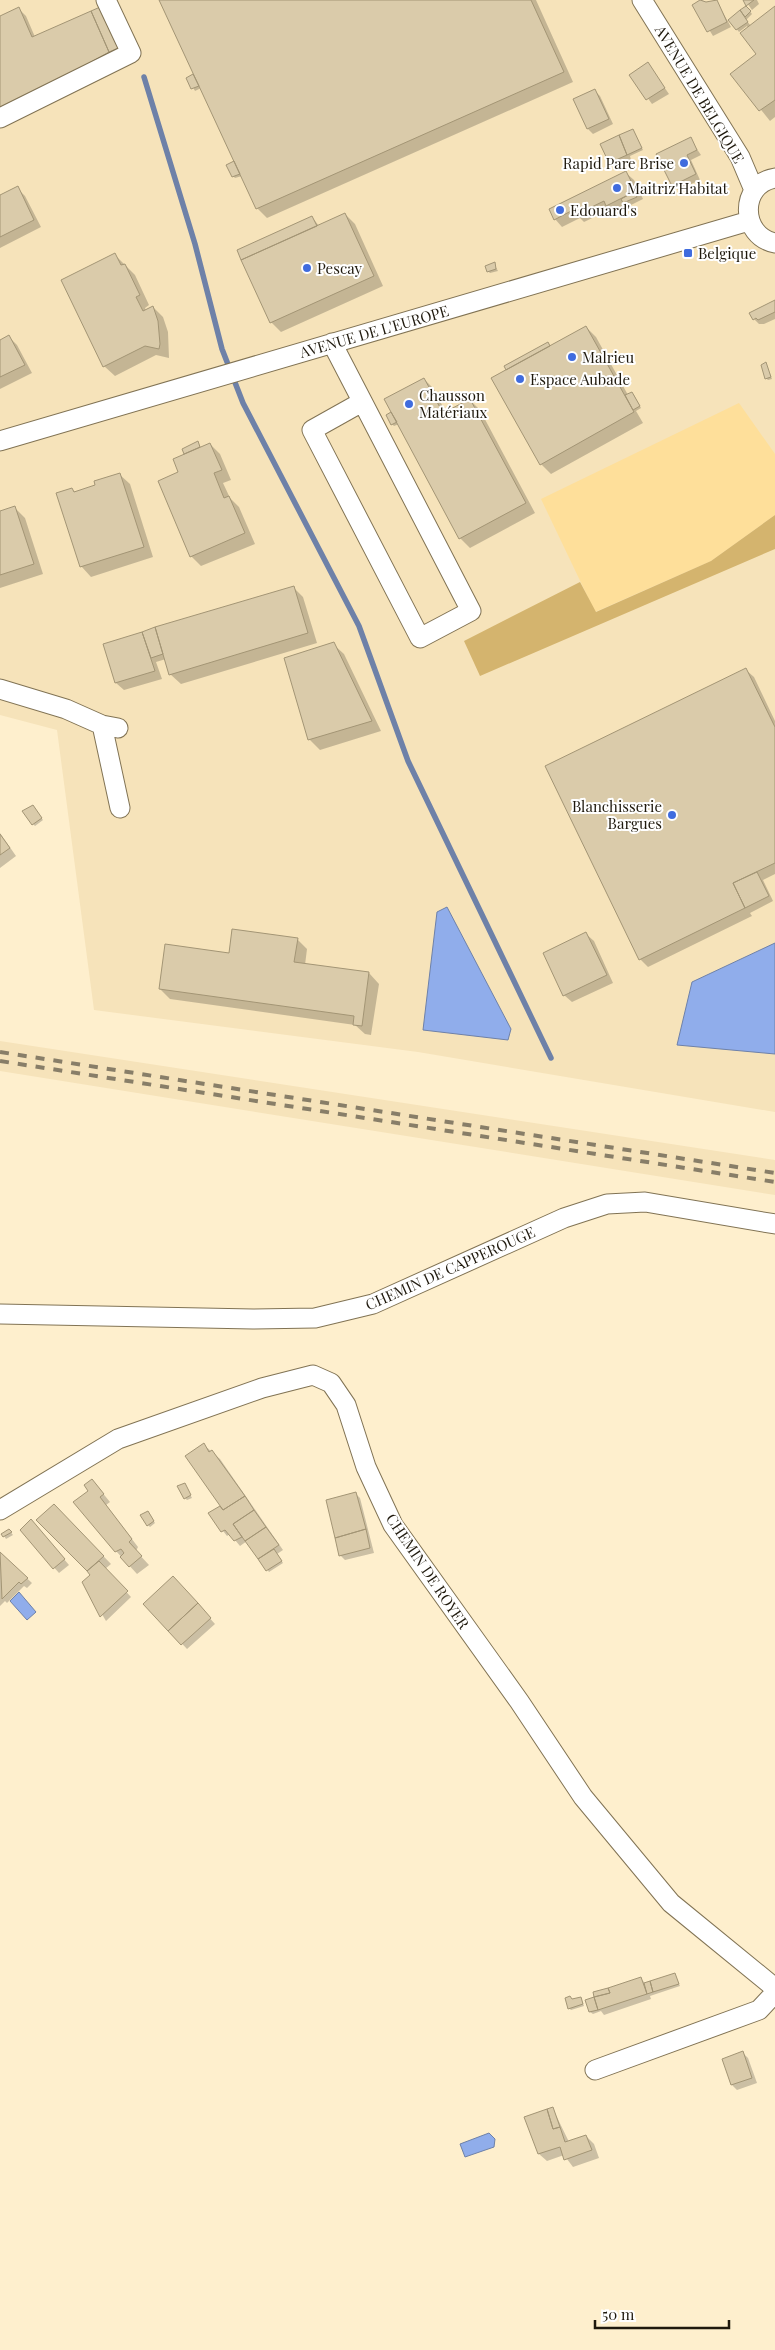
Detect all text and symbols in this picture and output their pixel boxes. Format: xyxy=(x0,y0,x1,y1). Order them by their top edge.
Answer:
street label: AVENUE DE BELGIQUE xyxy=(650,20,749,167)
place label: Rapid Pare Brise xyxy=(563,153,674,173)
marker: Rapid Pare Brise xyxy=(678,157,690,169)
place label: Maitriz'Habitat xyxy=(627,178,729,198)
marker: Maitriz'Habitat xyxy=(611,182,623,194)
place label: Edouard's xyxy=(570,200,637,220)
marker: Edouard's xyxy=(554,204,566,216)
place label: Belgique xyxy=(698,243,756,263)
marker: Belgique xyxy=(682,247,694,259)
place label: Pescay xyxy=(317,258,363,278)
marker: Pescay xyxy=(301,262,313,274)
street label: AVENUE DE L'EUROPE xyxy=(296,300,451,362)
place label: Malrieu xyxy=(582,347,634,367)
marker: Malrieu xyxy=(566,351,578,363)
place label: Espace Aubade xyxy=(530,369,630,389)
marker: Espace Aubade xyxy=(514,373,526,385)
place label: Chausson Matériaux xyxy=(419,385,488,422)
marker: Chausson Matériaux xyxy=(403,398,415,410)
place label: Blanchisserie Bargues xyxy=(572,796,662,833)
marker: Blanchisserie Bargues xyxy=(666,809,678,821)
street label: CHEMIN DE CAPPEROUGE xyxy=(362,1222,538,1314)
street label: CHEMIN DE ROYER xyxy=(382,1509,474,1633)
scale bar xyxy=(595,2298,729,2330)
text: 50 m xyxy=(602,2304,635,2324)

